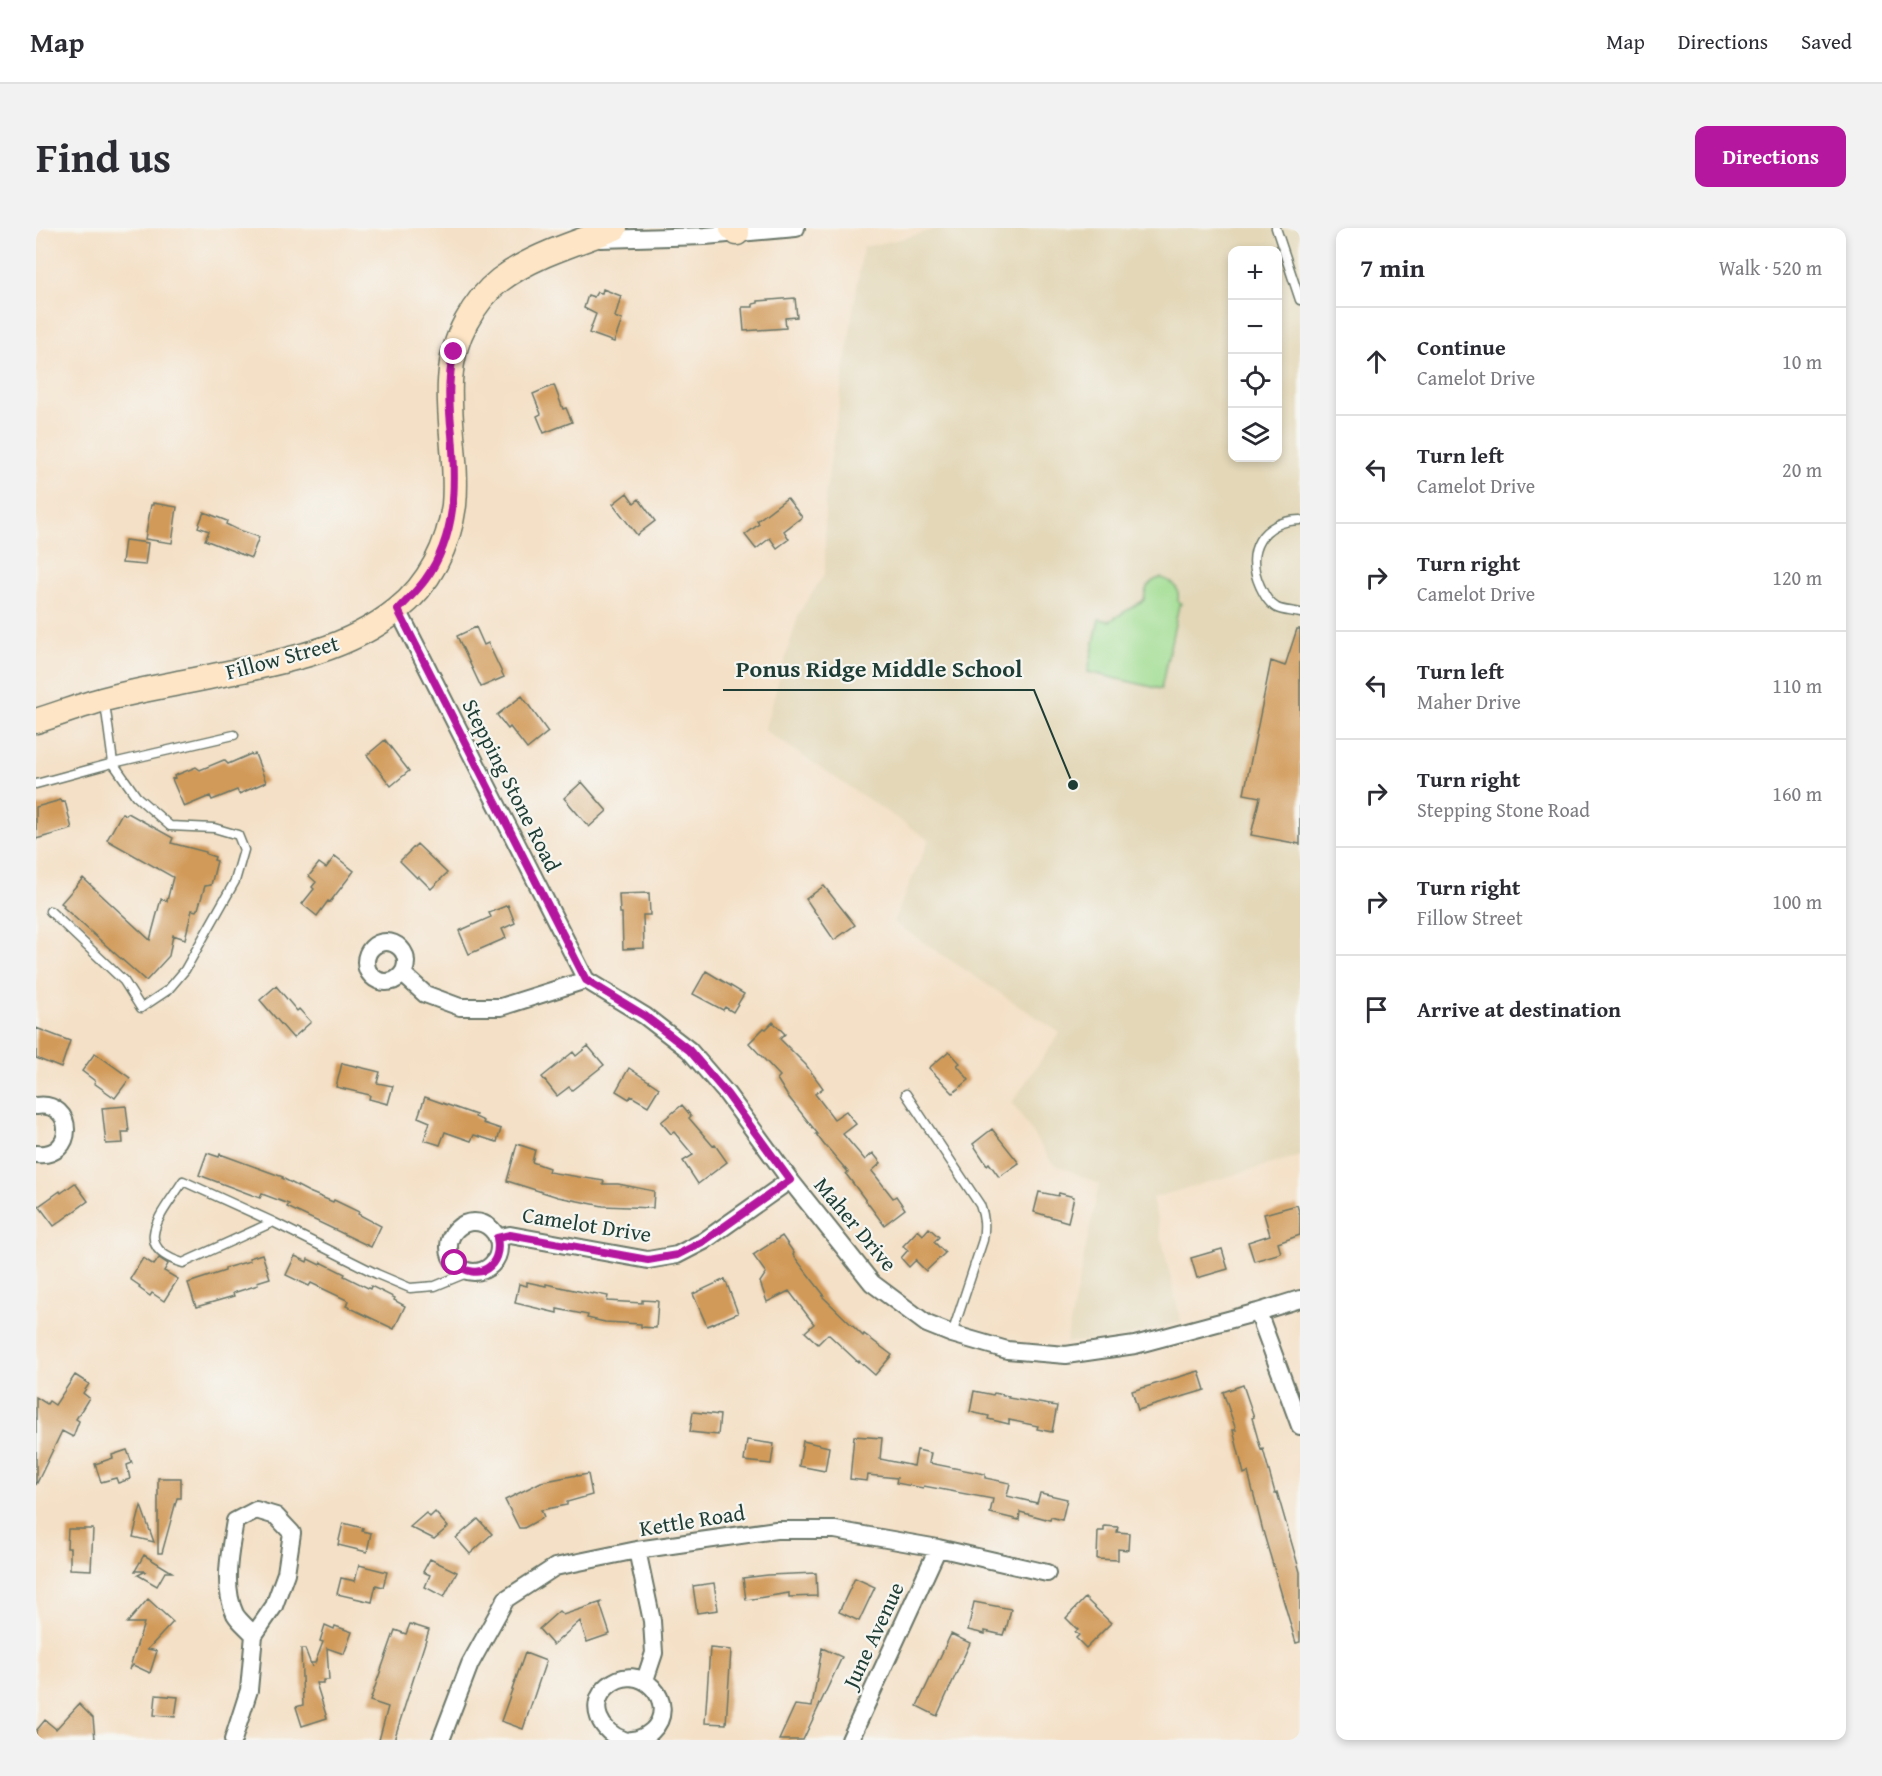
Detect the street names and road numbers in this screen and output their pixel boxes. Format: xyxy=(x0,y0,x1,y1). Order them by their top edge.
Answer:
street label: Fillow Street xyxy=(222,626,343,688)
street label: Stepping Stone Road xyxy=(455,693,570,877)
street label: Maher Drive xyxy=(807,1170,905,1278)
street label: Camelot Drive xyxy=(520,1198,654,1250)
street label: Kettle Road xyxy=(637,1496,747,1544)
street label: June Avenue xyxy=(833,1577,912,1696)

